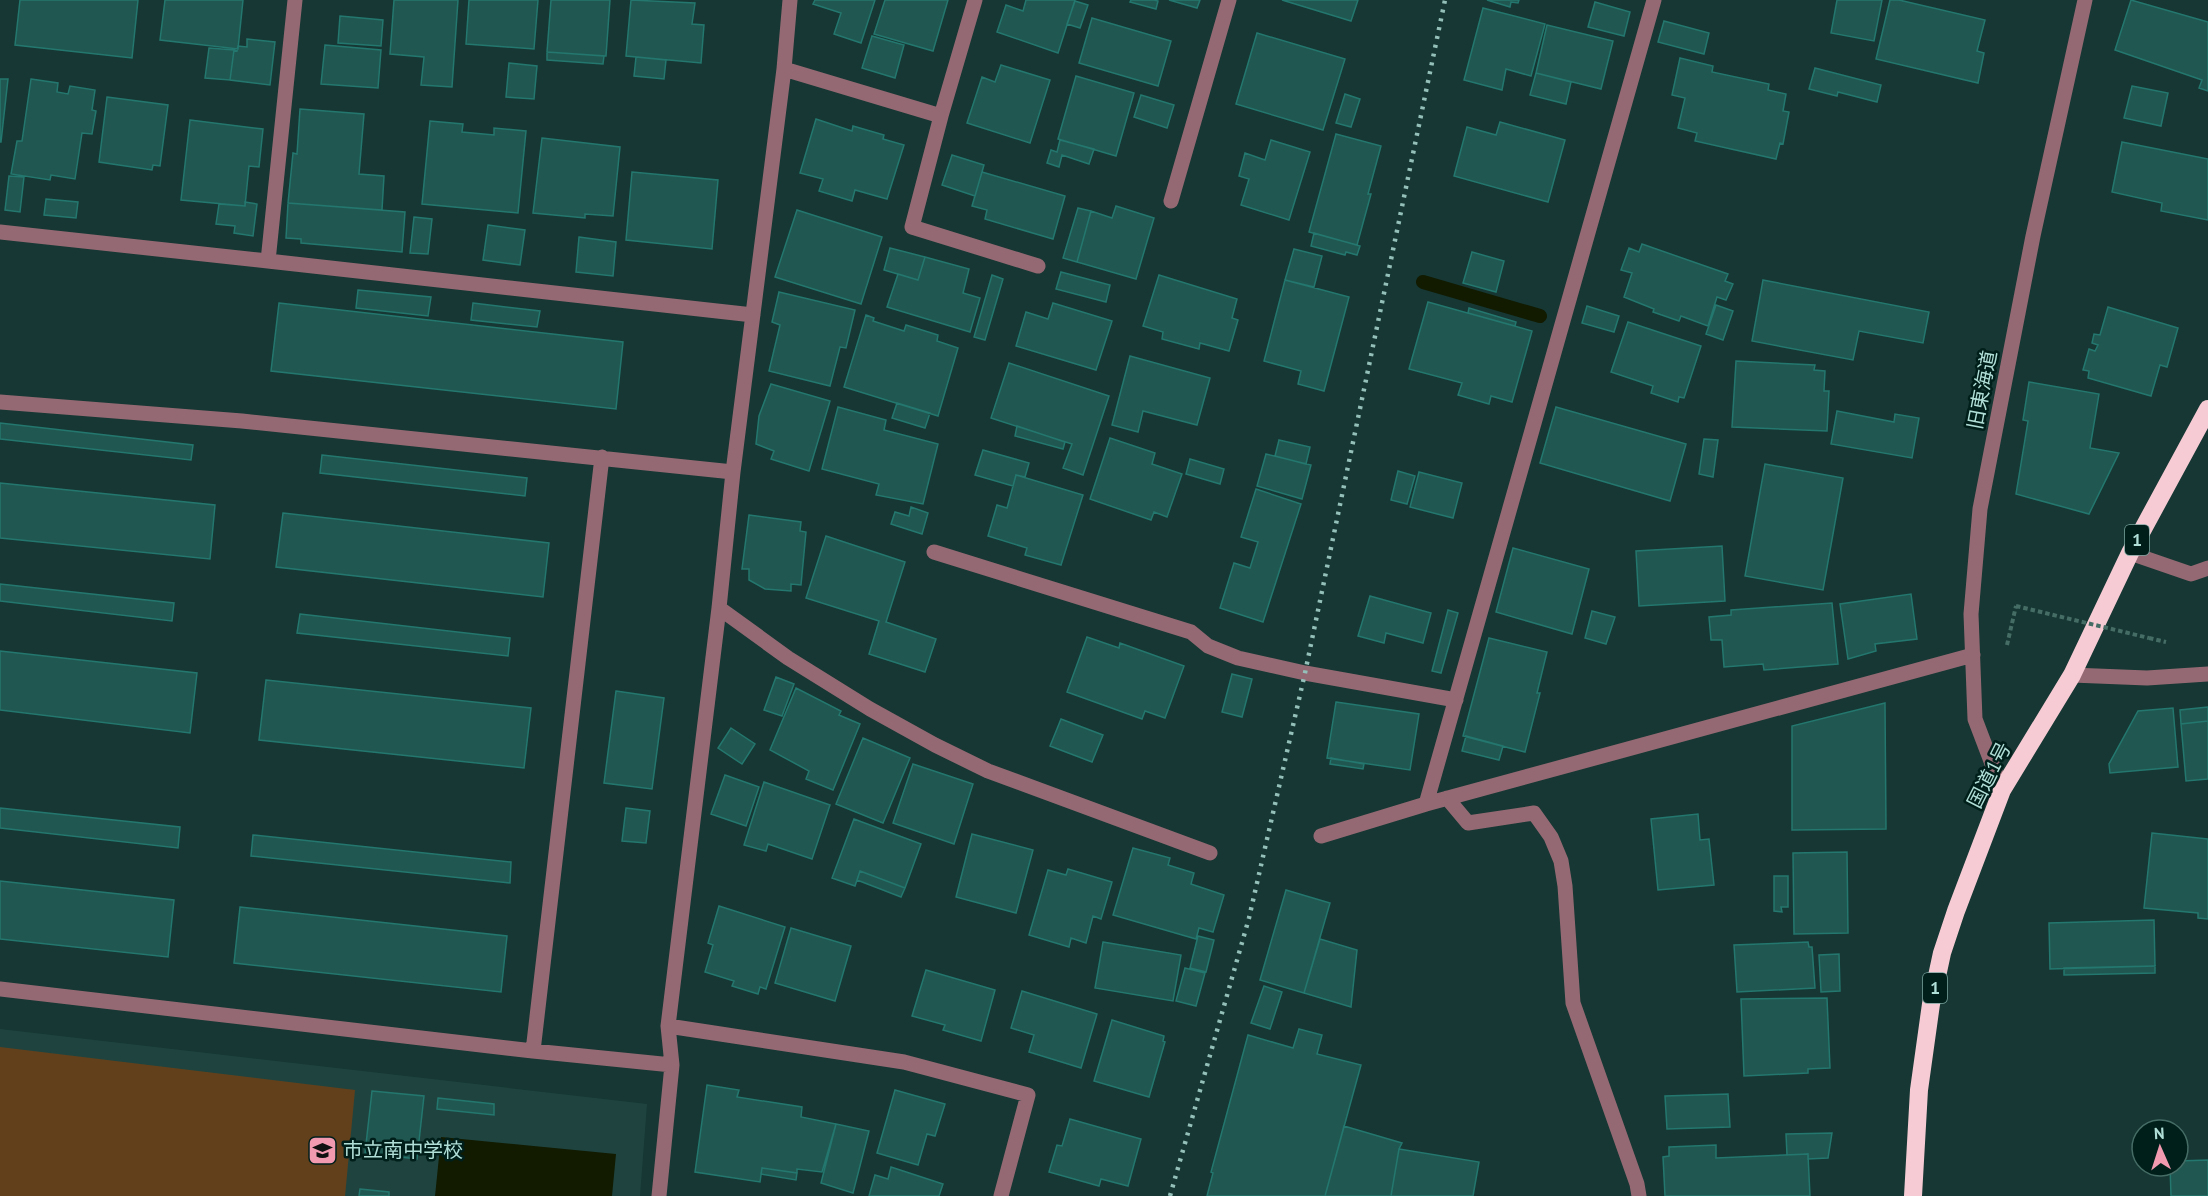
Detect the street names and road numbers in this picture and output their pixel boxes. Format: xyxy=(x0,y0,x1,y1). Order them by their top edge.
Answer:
street label: 旧東海道 xyxy=(1962,348,2002,432)
road number: 1 xyxy=(2125,525,2149,555)
street label: 国道1号 xyxy=(1961,738,2017,812)
road number: 1 xyxy=(1923,973,1947,1003)

